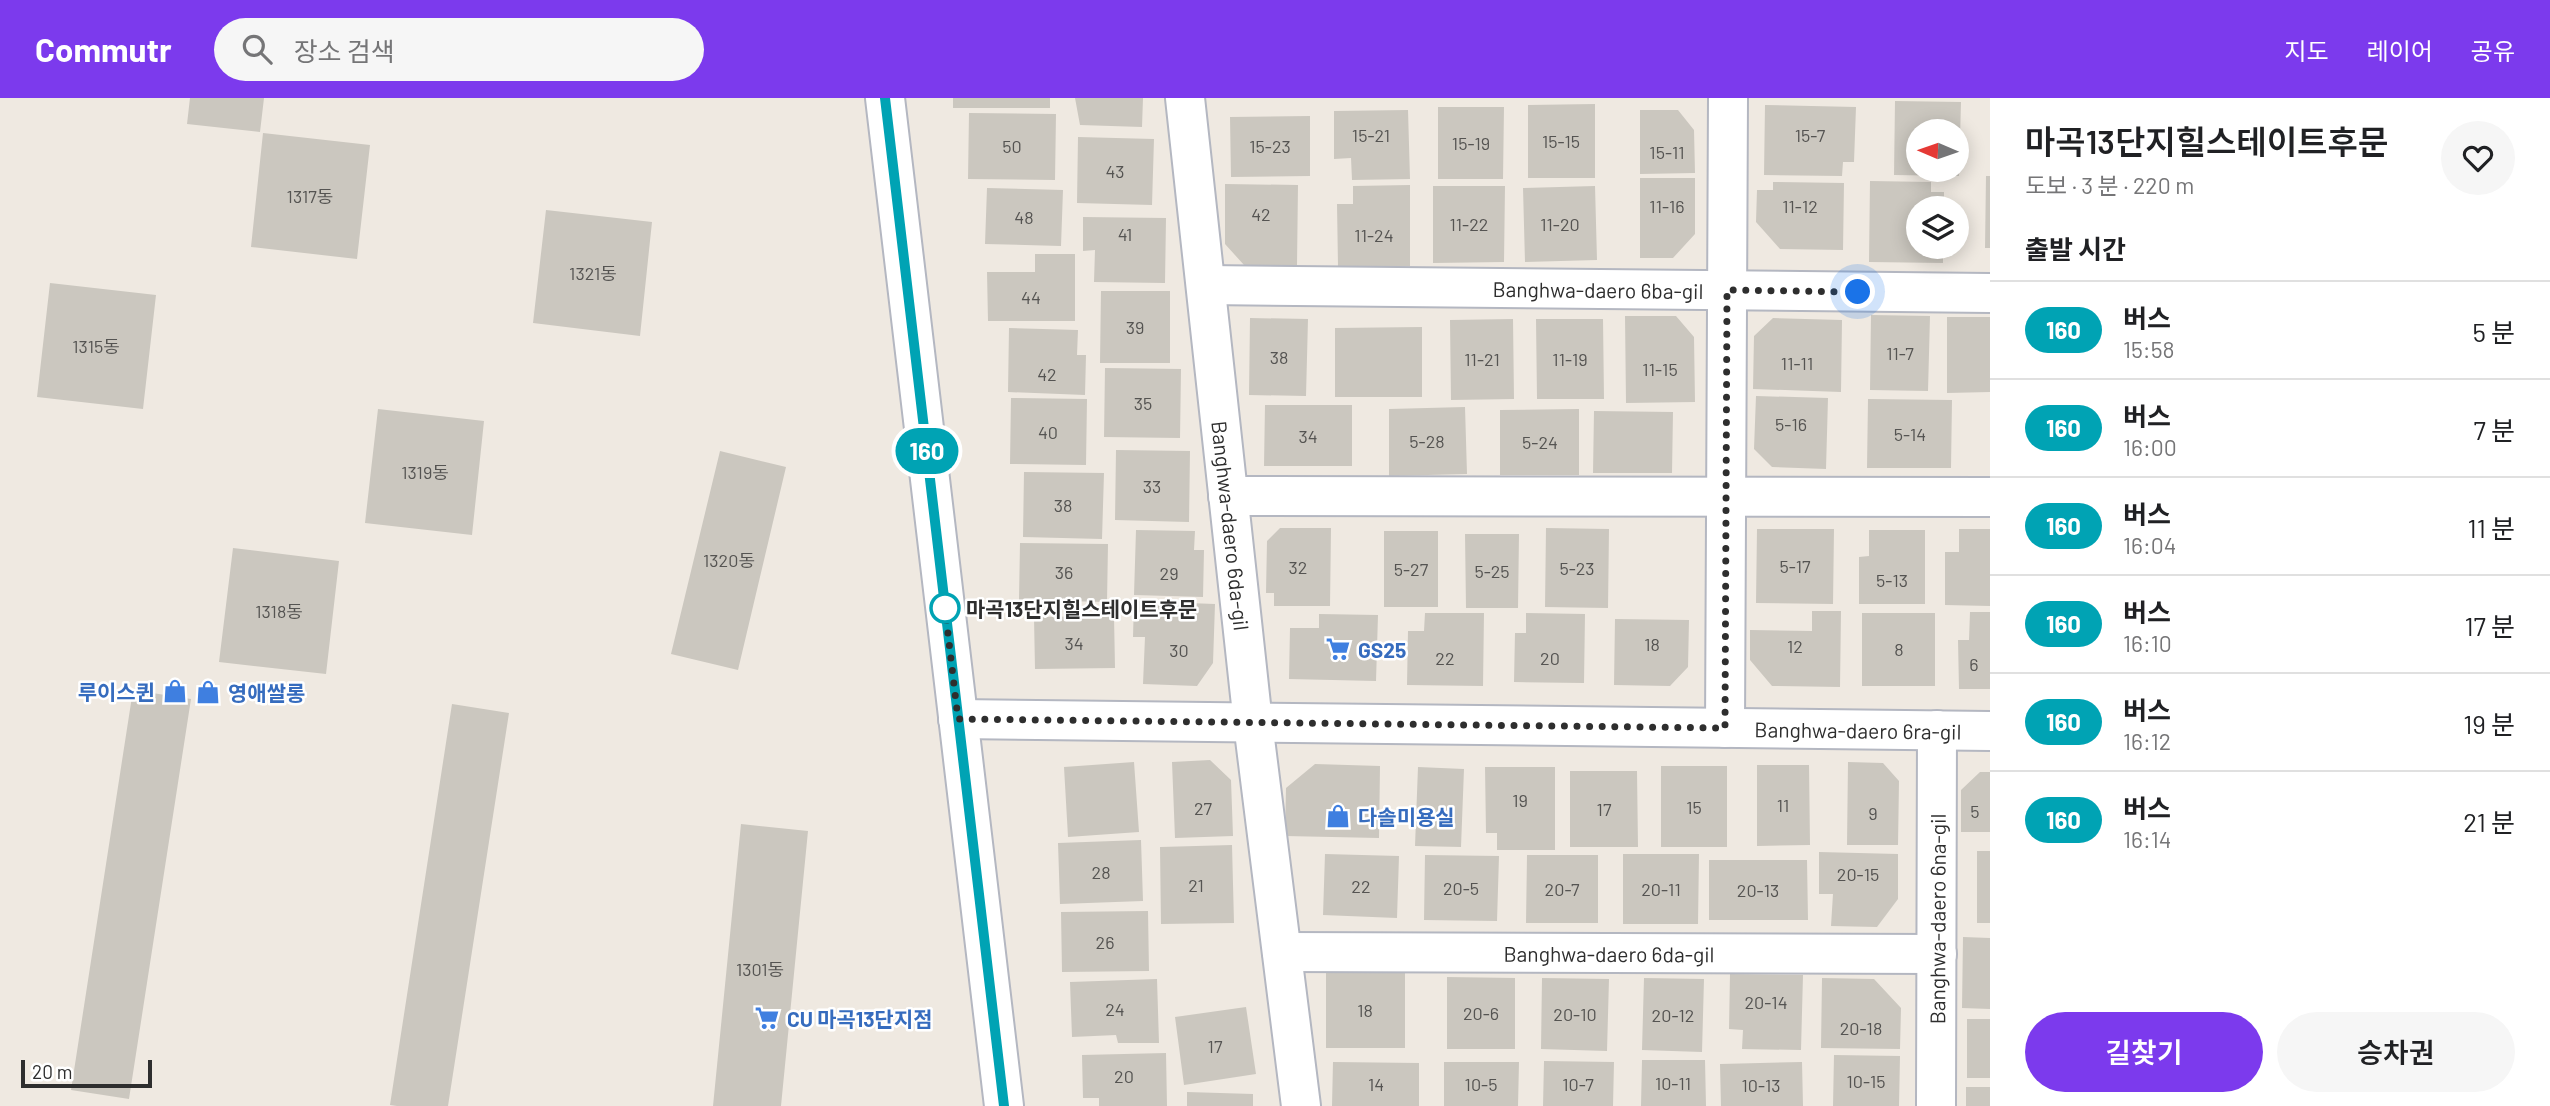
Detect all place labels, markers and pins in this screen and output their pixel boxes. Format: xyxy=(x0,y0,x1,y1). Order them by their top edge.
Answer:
marker: 마곡13단지힐스테이트후문 xyxy=(930,593,960,623)
place label: 마곡13단지힐스테이트후문 xyxy=(966,596,1197,621)
supermarket icon: GS25 xyxy=(1324,635,1352,663)
place label: GS25 xyxy=(1358,637,1406,662)
shop icon: 루이스퀸 xyxy=(161,677,189,705)
shop icon: 영애쌀롱 xyxy=(194,678,222,706)
place label: 루이스퀸 xyxy=(78,679,155,704)
place label: 영애쌀롱 xyxy=(228,680,305,705)
shop icon: 다솔미용실 xyxy=(1324,802,1352,830)
place label: 다솔미용실 xyxy=(1358,804,1455,829)
supermarket icon: CU 마곡13단지점 xyxy=(753,1004,781,1032)
place label: CU 마곡13단지점 xyxy=(787,1006,933,1031)

